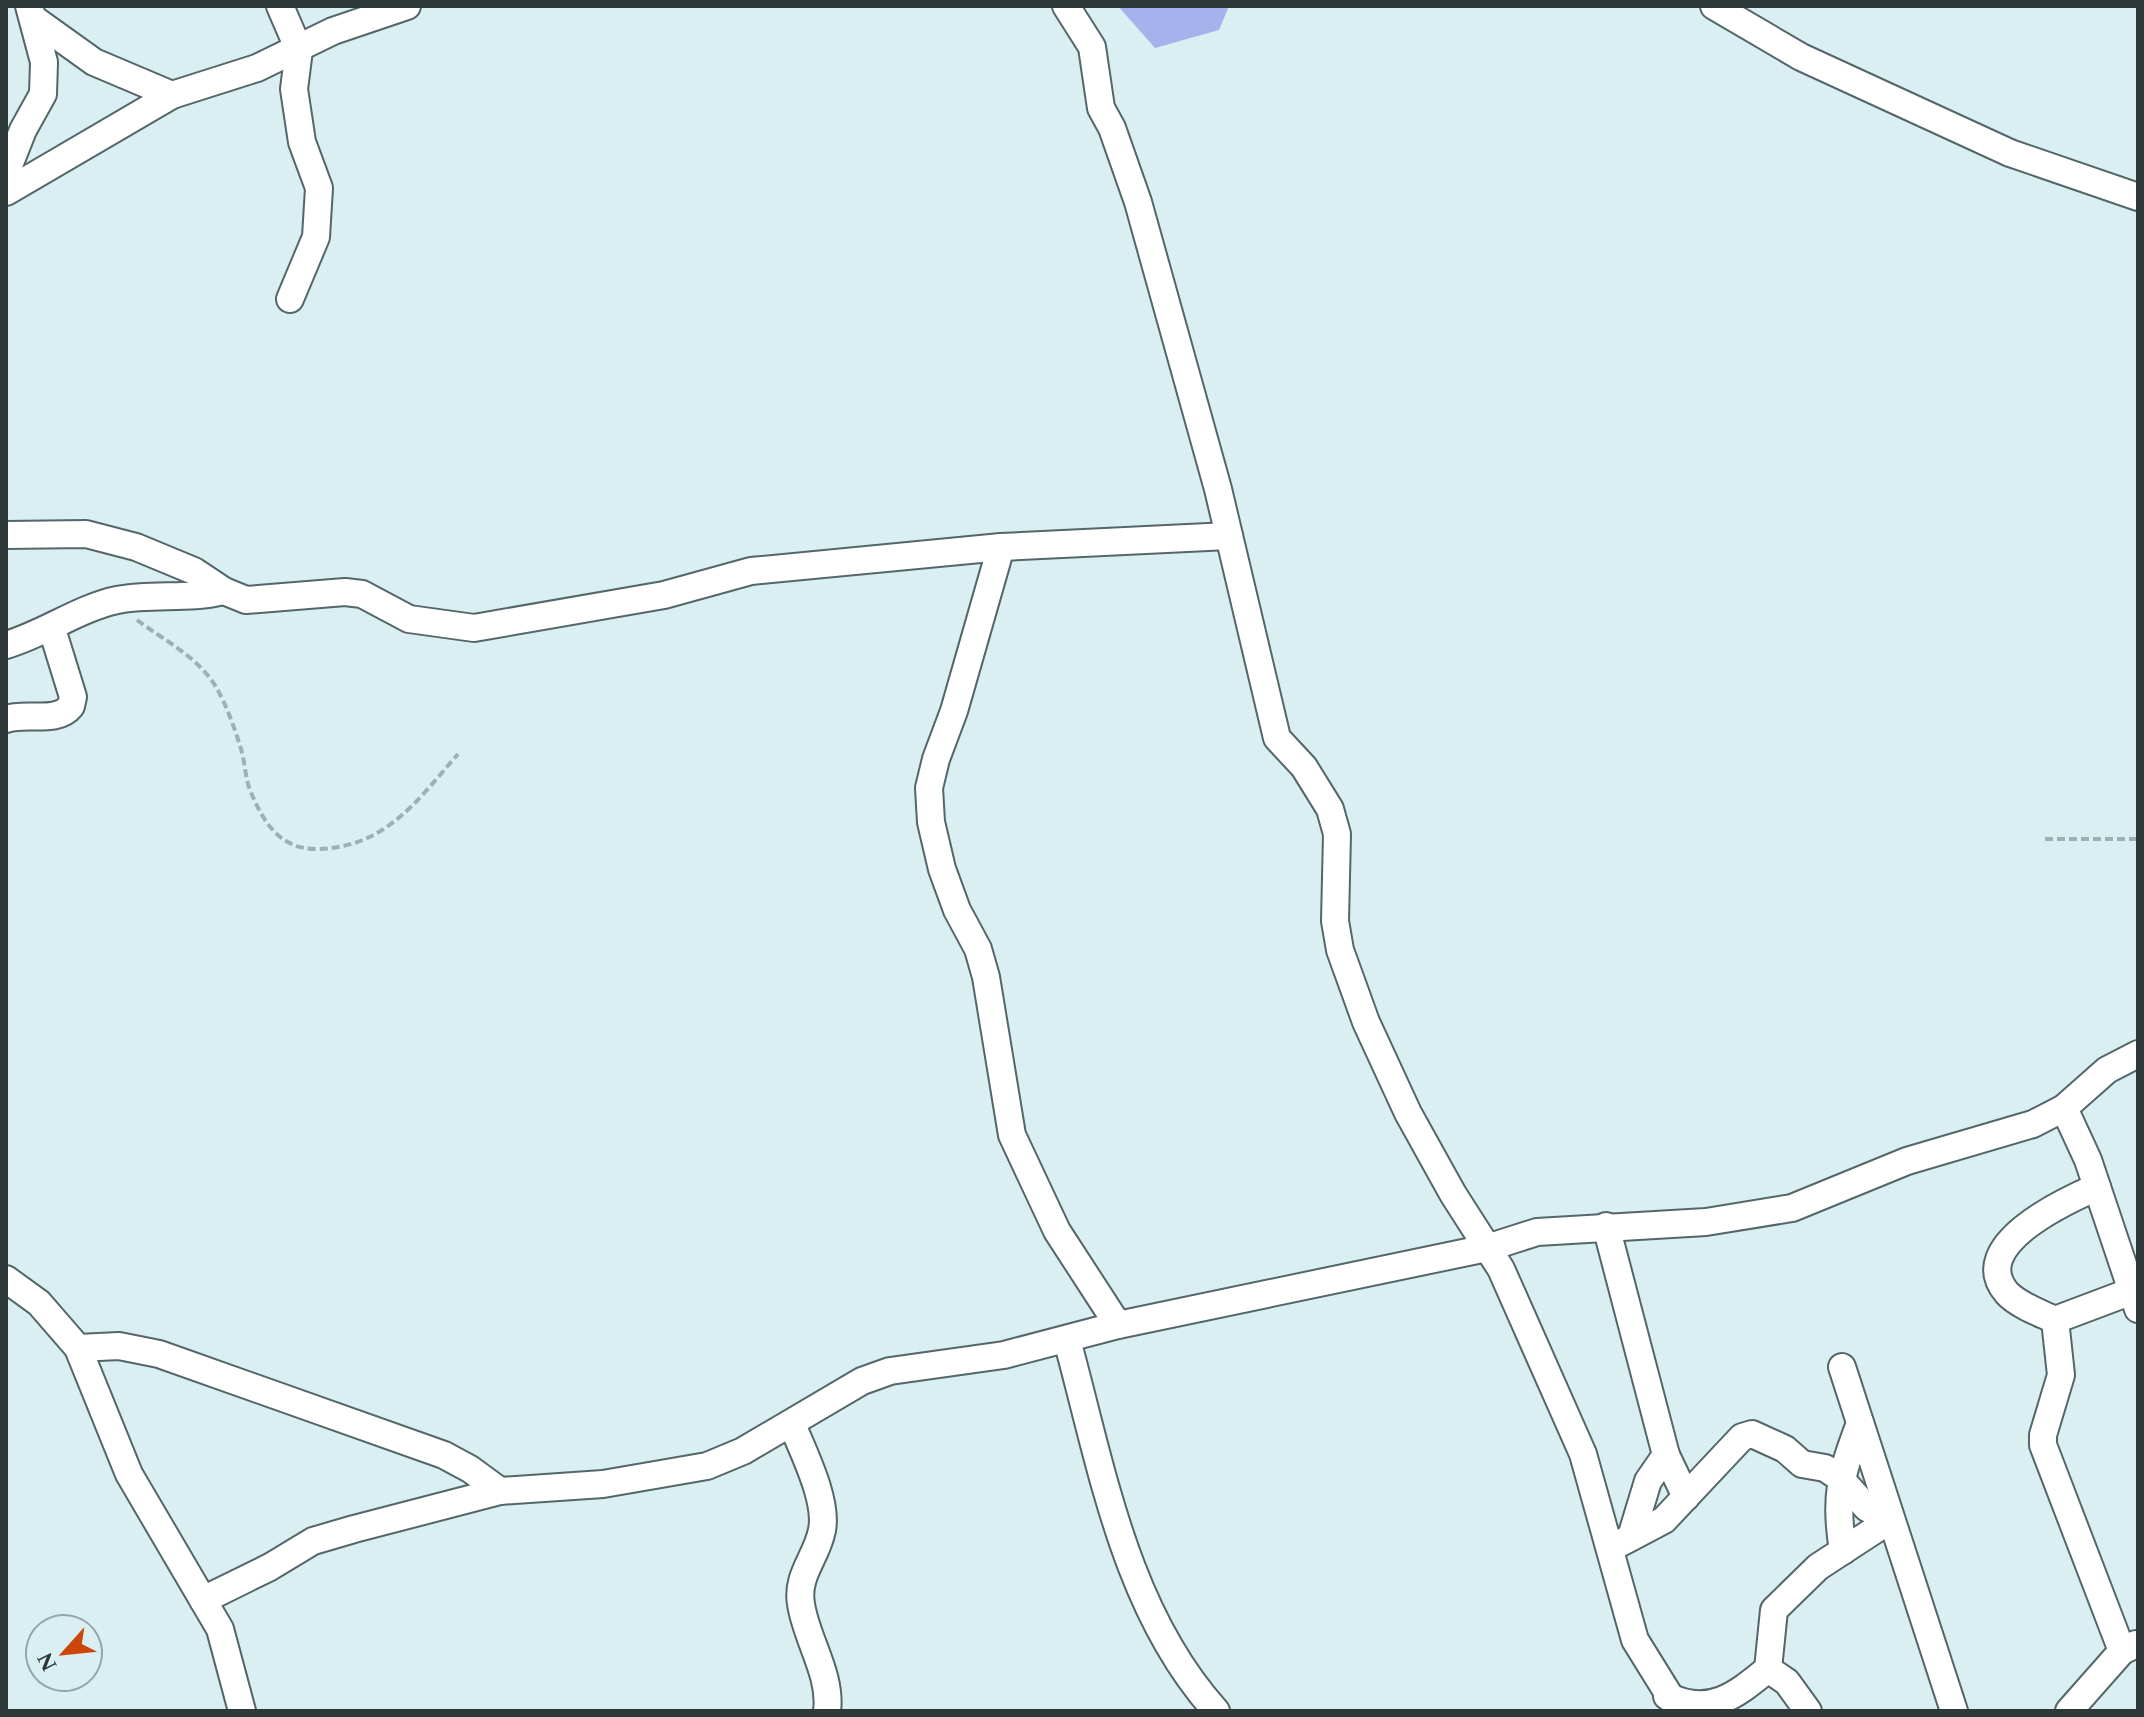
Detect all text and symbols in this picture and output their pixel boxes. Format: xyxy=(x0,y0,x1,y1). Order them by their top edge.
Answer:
north arrow xyxy=(24,1613,104,1693)
text: N xyxy=(29,1646,66,1677)

